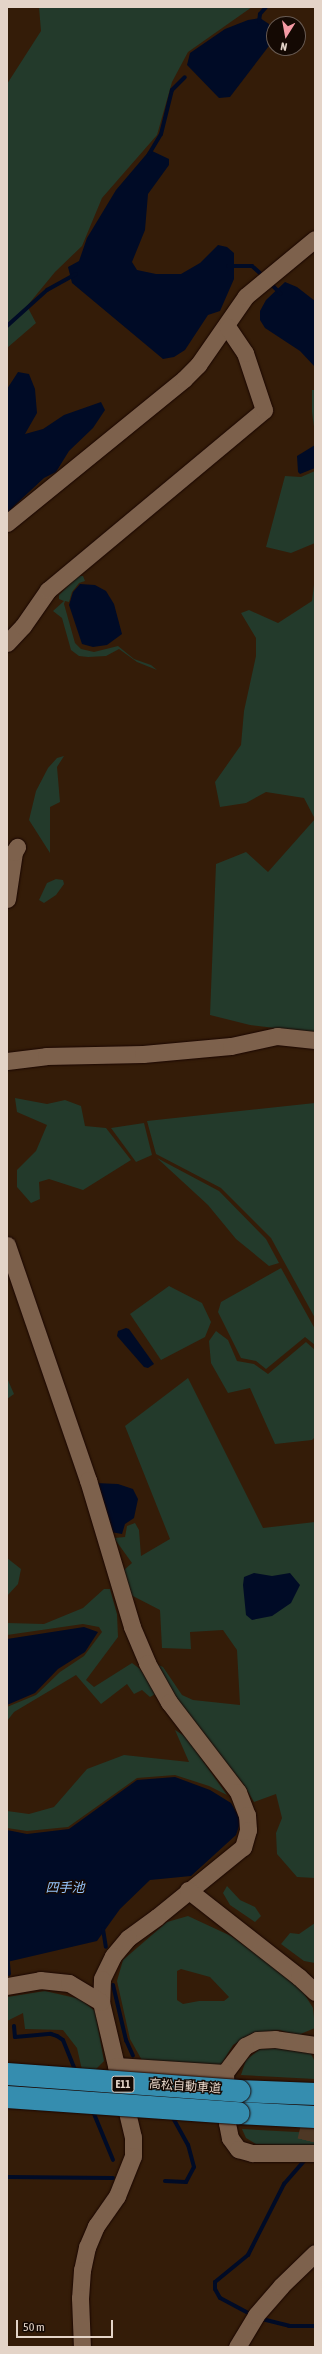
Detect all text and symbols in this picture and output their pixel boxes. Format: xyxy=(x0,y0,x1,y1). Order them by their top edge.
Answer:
north arrow xyxy=(266,16,306,56)
text: N xyxy=(280,40,288,53)
water label: 四手池 xyxy=(46,1880,84,1896)
road number: E11 xyxy=(111,2075,135,2093)
street label: 高松自動車道 xyxy=(149,2077,221,2097)
scale bar xyxy=(18,2312,115,2338)
text: 50 m xyxy=(23,2320,45,2334)

